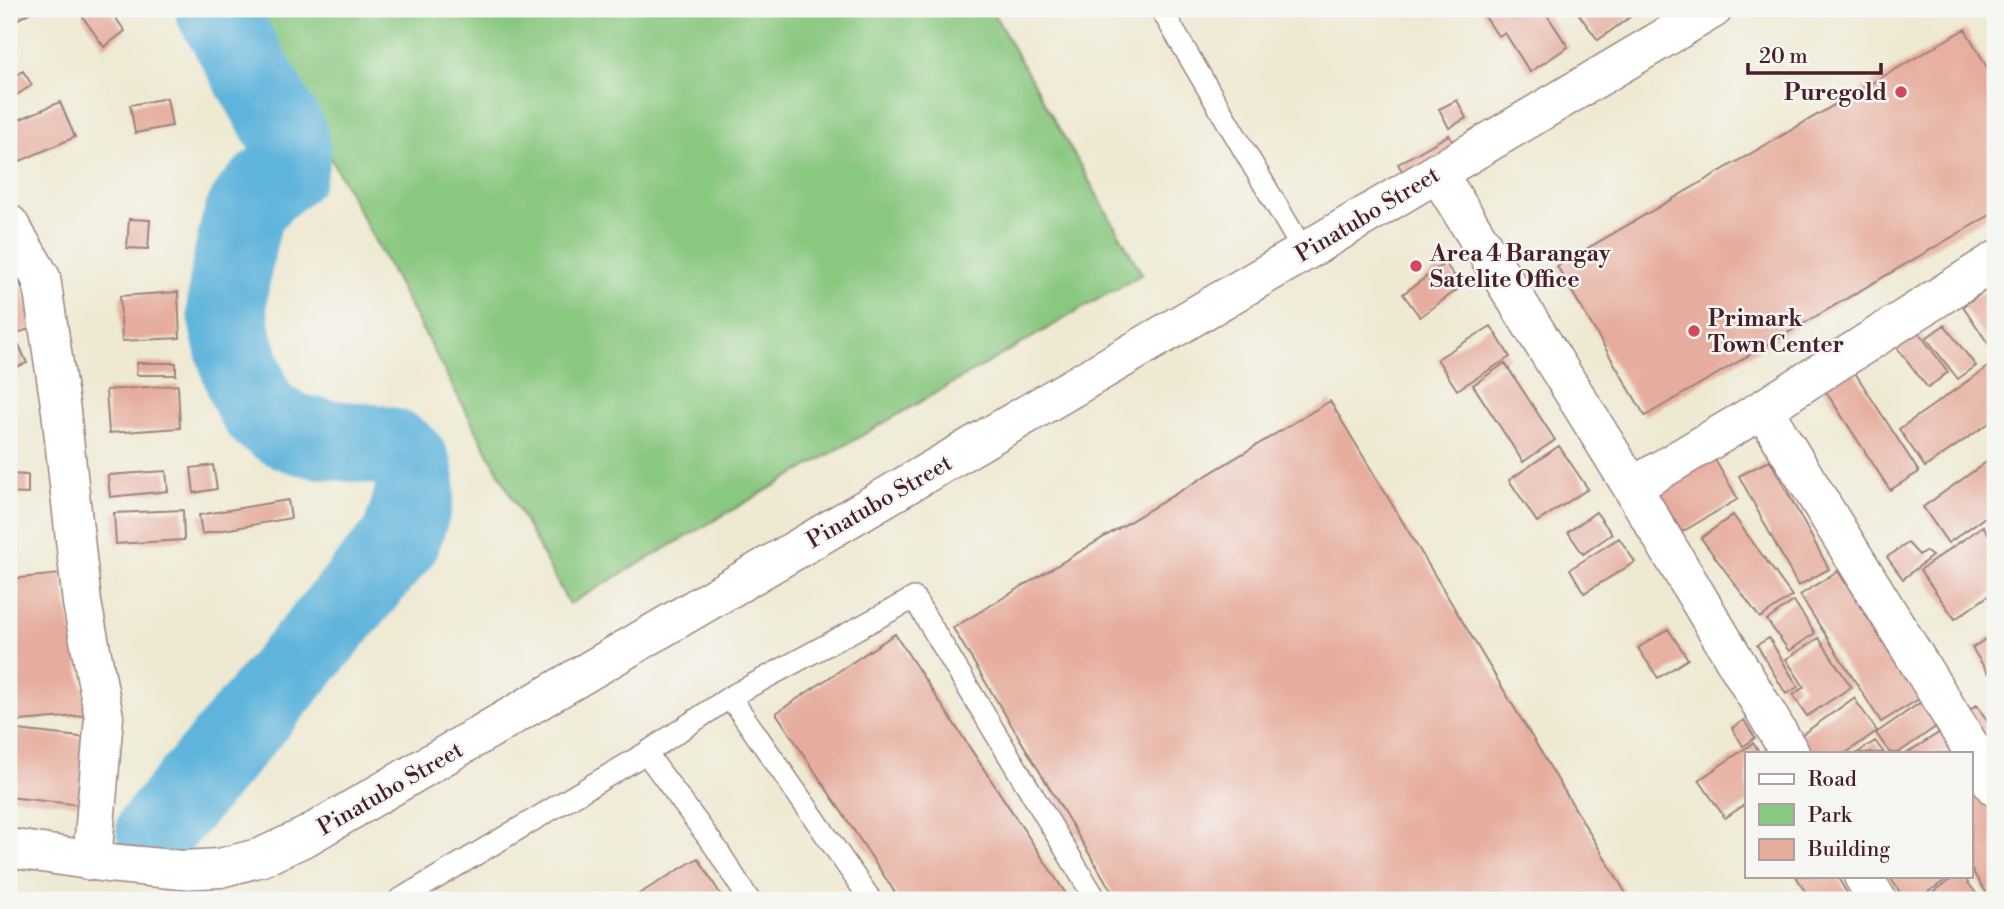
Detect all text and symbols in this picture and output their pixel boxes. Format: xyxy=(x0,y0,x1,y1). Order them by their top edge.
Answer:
scale bar xyxy=(1748,32,1882,76)
text: 20 m xyxy=(1759,44,1808,70)
place label: Puregold xyxy=(1784,79,1887,107)
marker: Puregold xyxy=(1893,84,1909,100)
street label: Pinatubo Street xyxy=(1290,161,1445,269)
place label: Area 4 Barangay Satelite Office xyxy=(1429,240,1611,294)
marker: Area 4 Barangay Satelite Office xyxy=(1408,258,1424,274)
place label: Primark Town Center xyxy=(1708,305,1844,359)
marker: Primark Town Center xyxy=(1686,323,1702,339)
street label: Pinatubo Street xyxy=(802,449,957,555)
street label: Pinatubo Street xyxy=(313,736,468,842)
legend xyxy=(1745,752,1972,878)
text: Road xyxy=(1808,767,1857,793)
text: Park xyxy=(1808,803,1853,829)
text: Building xyxy=(1807,837,1890,863)

